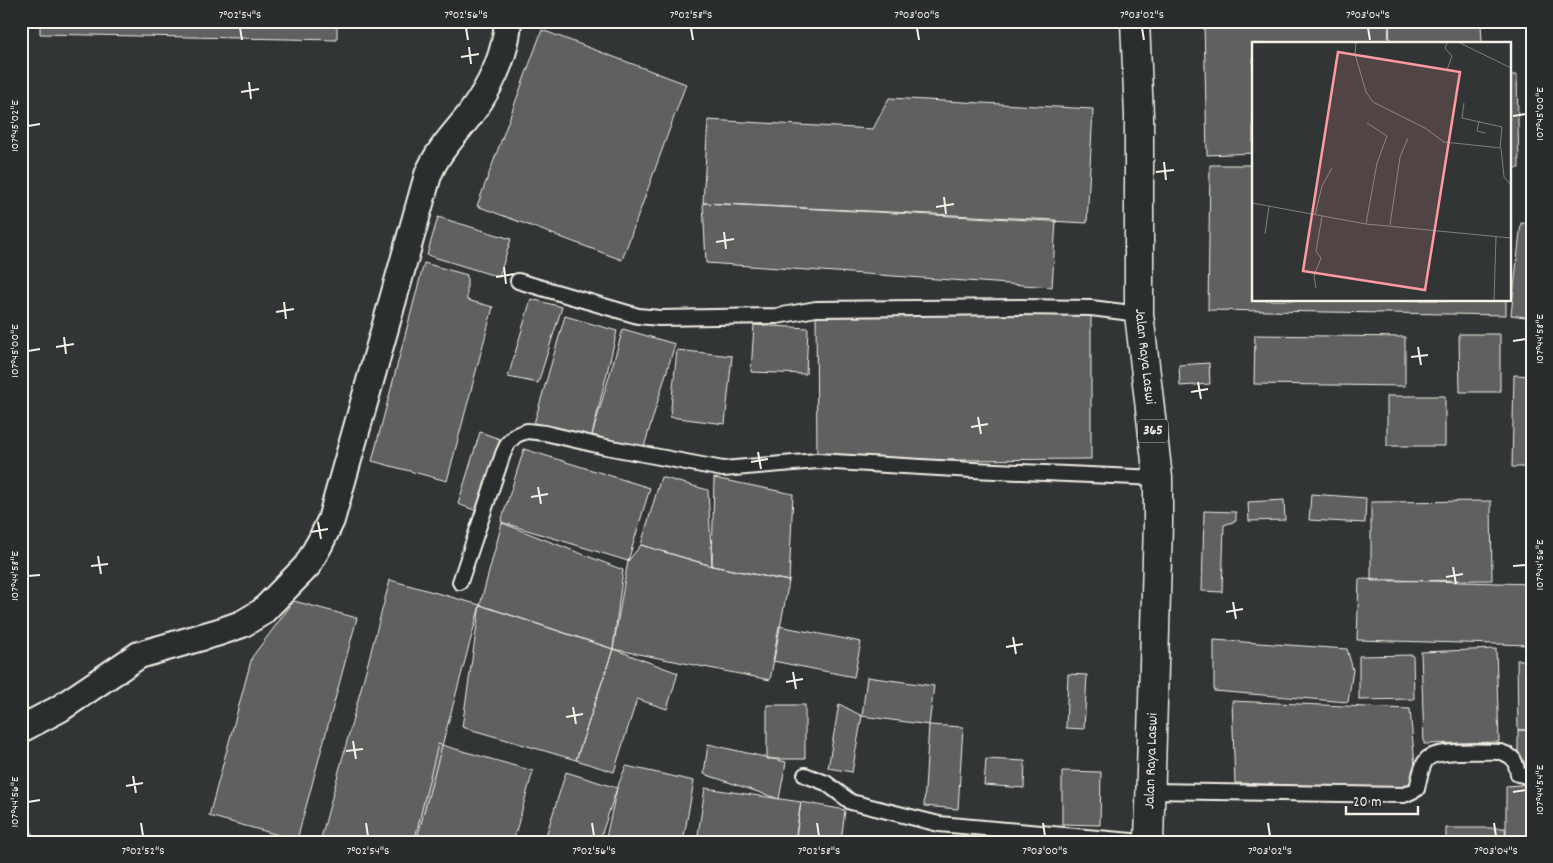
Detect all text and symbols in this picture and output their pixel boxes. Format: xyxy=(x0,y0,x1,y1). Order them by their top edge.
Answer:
text: 7°02'54"S xyxy=(219,7,261,24)
text: 7°02'56"S xyxy=(444,7,488,24)
text: 7°02'58"S xyxy=(670,7,712,24)
text: 7°03'00"S xyxy=(894,7,940,24)
text: 7°03'02"S xyxy=(1120,7,1164,24)
text: 7°03'04"S xyxy=(1346,7,1390,24)
inset map xyxy=(1252,42,1510,301)
text: 107°45'00"E xyxy=(1532,87,1549,141)
text: 107°45'02"E xyxy=(7,99,24,152)
street label: Jalan Raya Laswi xyxy=(1128,309,1160,406)
text: 107°44'58"E xyxy=(1532,313,1549,364)
text: 107°45'00"E xyxy=(7,324,24,378)
road number: 365 xyxy=(1138,420,1168,442)
text: 107°44'56"E xyxy=(1532,539,1549,591)
text: 107°44'58"E xyxy=(7,550,24,601)
street label: Jalan Raya Laswi xyxy=(1139,712,1165,809)
text: 107°44'54"E xyxy=(1532,764,1549,815)
text: 107°44'56"E xyxy=(7,776,24,828)
scale bar xyxy=(1346,783,1418,815)
text: 20 m xyxy=(1353,792,1381,814)
text: 7°02'52"S xyxy=(122,843,164,860)
text: 7°02'54"S xyxy=(347,843,389,860)
text: 7°02'56"S xyxy=(572,843,616,860)
text: 7°02'58"S xyxy=(798,843,840,860)
text: 7°03'00"S xyxy=(1022,843,1068,860)
text: 7°03'02"S xyxy=(1248,843,1292,860)
text: 7°03'04"S xyxy=(1474,843,1518,860)

